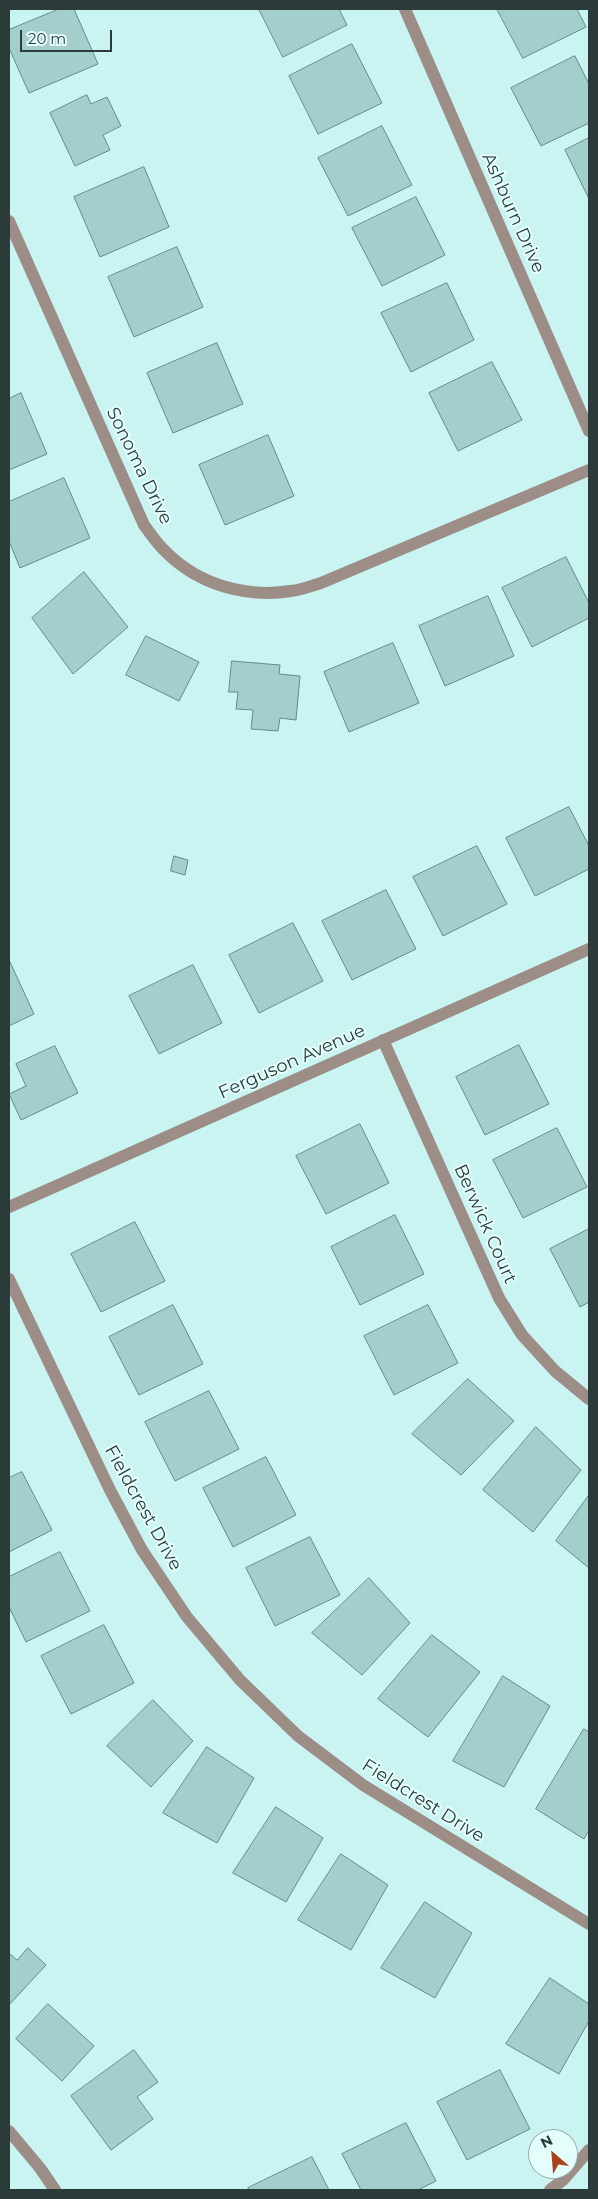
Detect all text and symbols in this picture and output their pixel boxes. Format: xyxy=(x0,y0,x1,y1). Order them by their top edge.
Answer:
scale bar xyxy=(22,20,115,52)
text: 20 m xyxy=(28,29,66,48)
street label: Ashburn Drive xyxy=(477,150,549,276)
street label: Sonoma Drive xyxy=(101,404,177,528)
street label: Ferguson Avenue xyxy=(215,1020,369,1104)
street label: Berwick Court xyxy=(449,1161,521,1287)
street label: Fieldcrest Drive xyxy=(100,1441,186,1575)
street label: Fieldcrest Drive xyxy=(358,1755,488,1847)
north arrow xyxy=(528,2129,578,2179)
text: N xyxy=(538,2131,556,2152)

